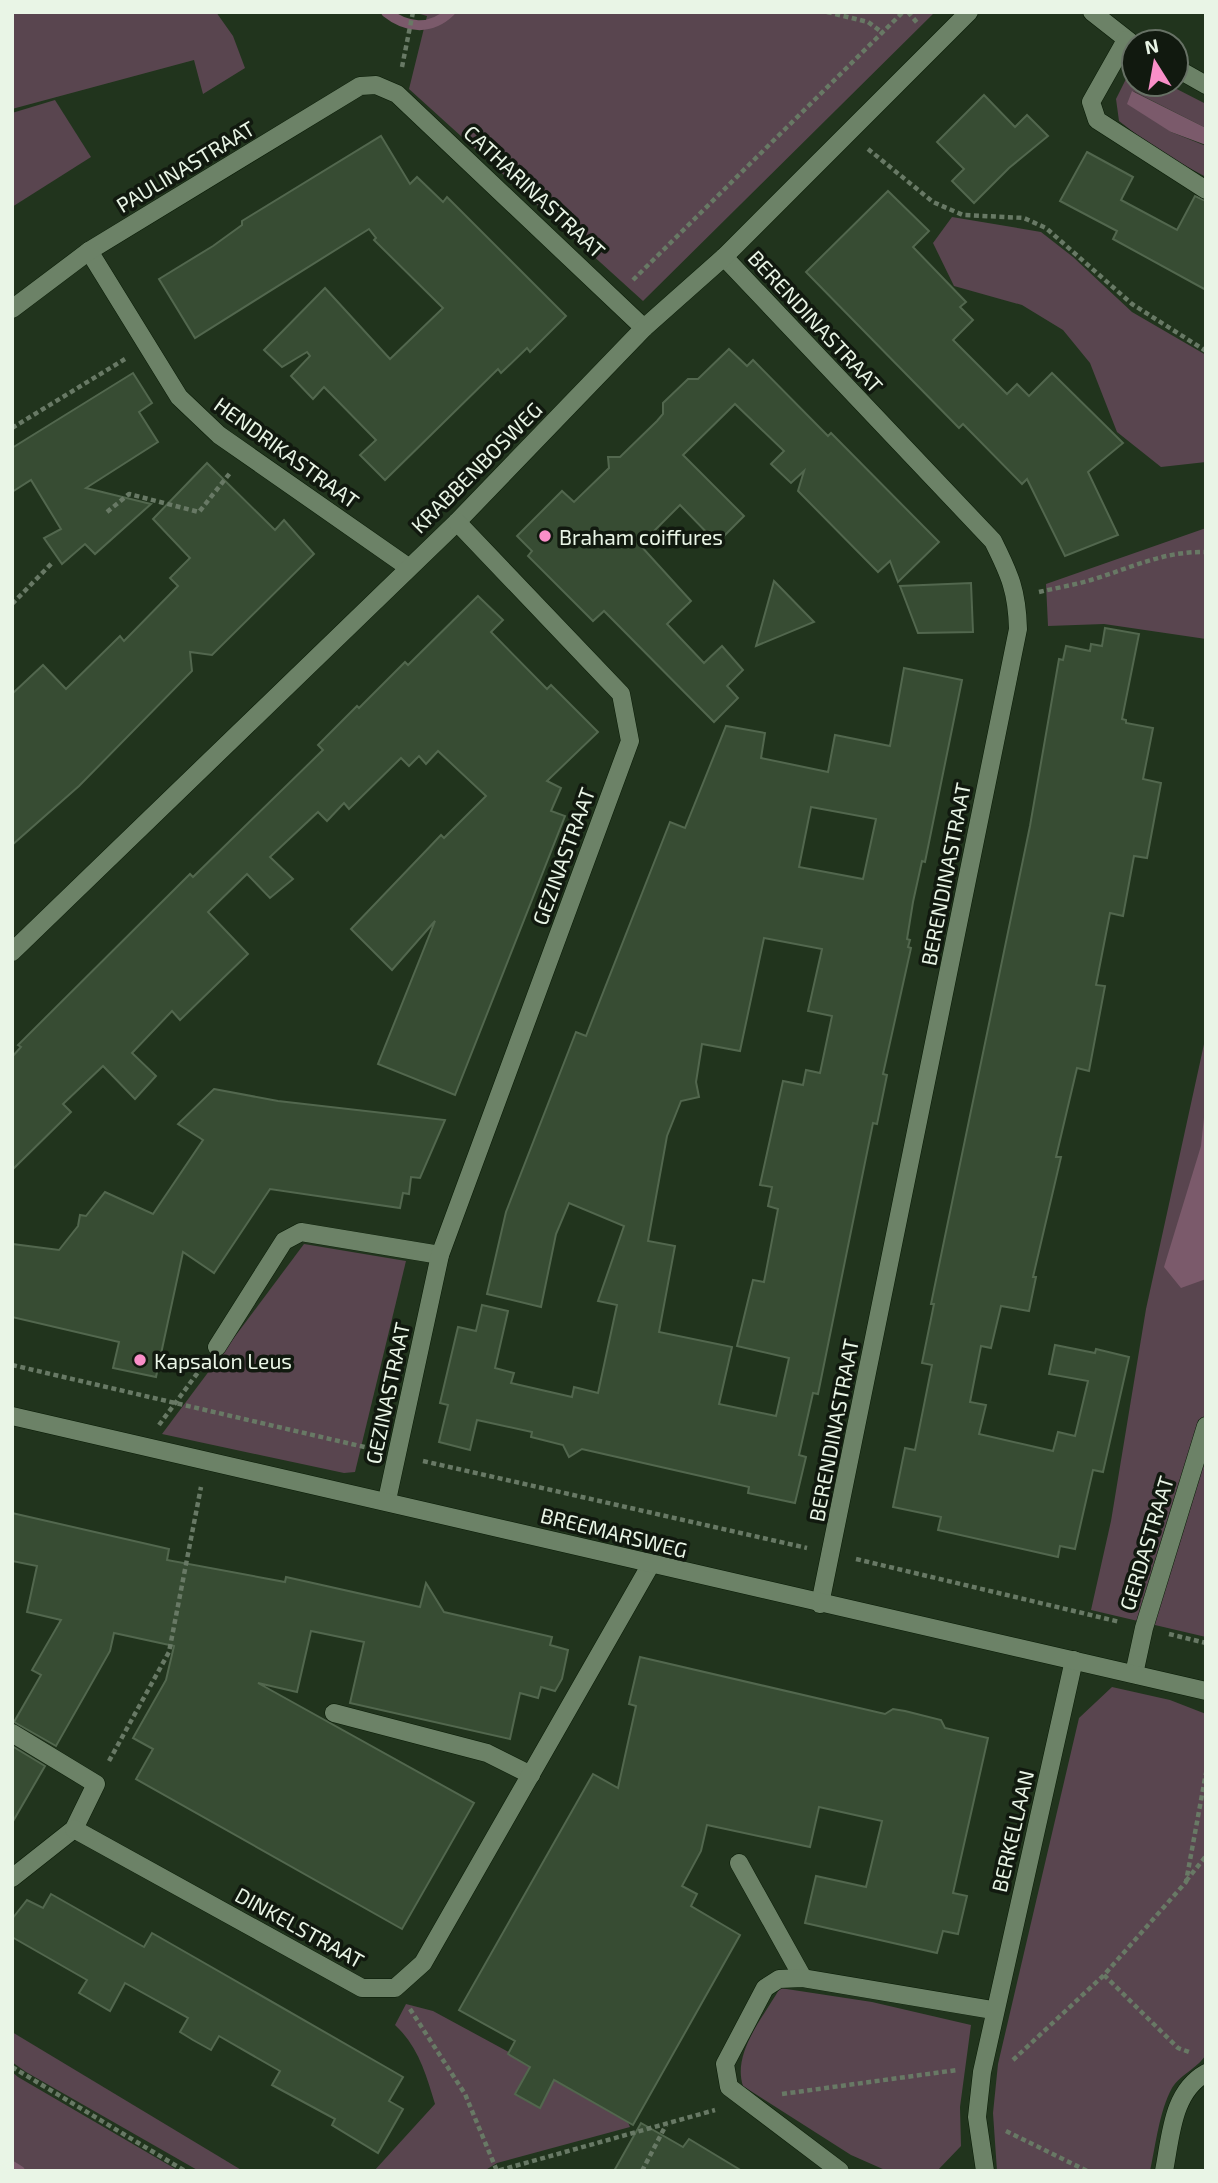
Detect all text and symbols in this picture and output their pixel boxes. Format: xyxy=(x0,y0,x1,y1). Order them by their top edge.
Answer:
north arrow xyxy=(1120,28,1190,98)
text: N xyxy=(1143,33,1161,58)
street label: PAULINASTRAAT xyxy=(111,115,259,217)
street label: CATHARINASTRAAT xyxy=(459,119,611,263)
street label: BERENDINASTRAAT xyxy=(744,245,888,397)
street label: HENDRIKASTRAAT xyxy=(210,391,364,513)
street label: KRABBENBOSWEG xyxy=(405,396,547,538)
place label: Braham coiffures xyxy=(559,524,723,549)
marker: Braham coiffures xyxy=(537,528,553,544)
street label: BERENDINASTRAAT xyxy=(915,780,975,968)
street label: GEZINASTRAAT xyxy=(527,784,599,928)
street label: GEZINASTRAAT xyxy=(360,1320,414,1466)
street label: BERENDINASTRAAT xyxy=(803,1336,863,1524)
place label: Kapsalon Leus xyxy=(154,1348,292,1373)
marker: Kapsalon Leus xyxy=(132,1352,148,1368)
street label: GERDASTRAAT xyxy=(1114,1473,1178,1613)
street label: BREEMARSWEG xyxy=(538,1502,690,1562)
street label: BERKELLAAN xyxy=(986,1768,1038,1894)
street label: DINKELSTRAAT xyxy=(231,1881,369,1973)

